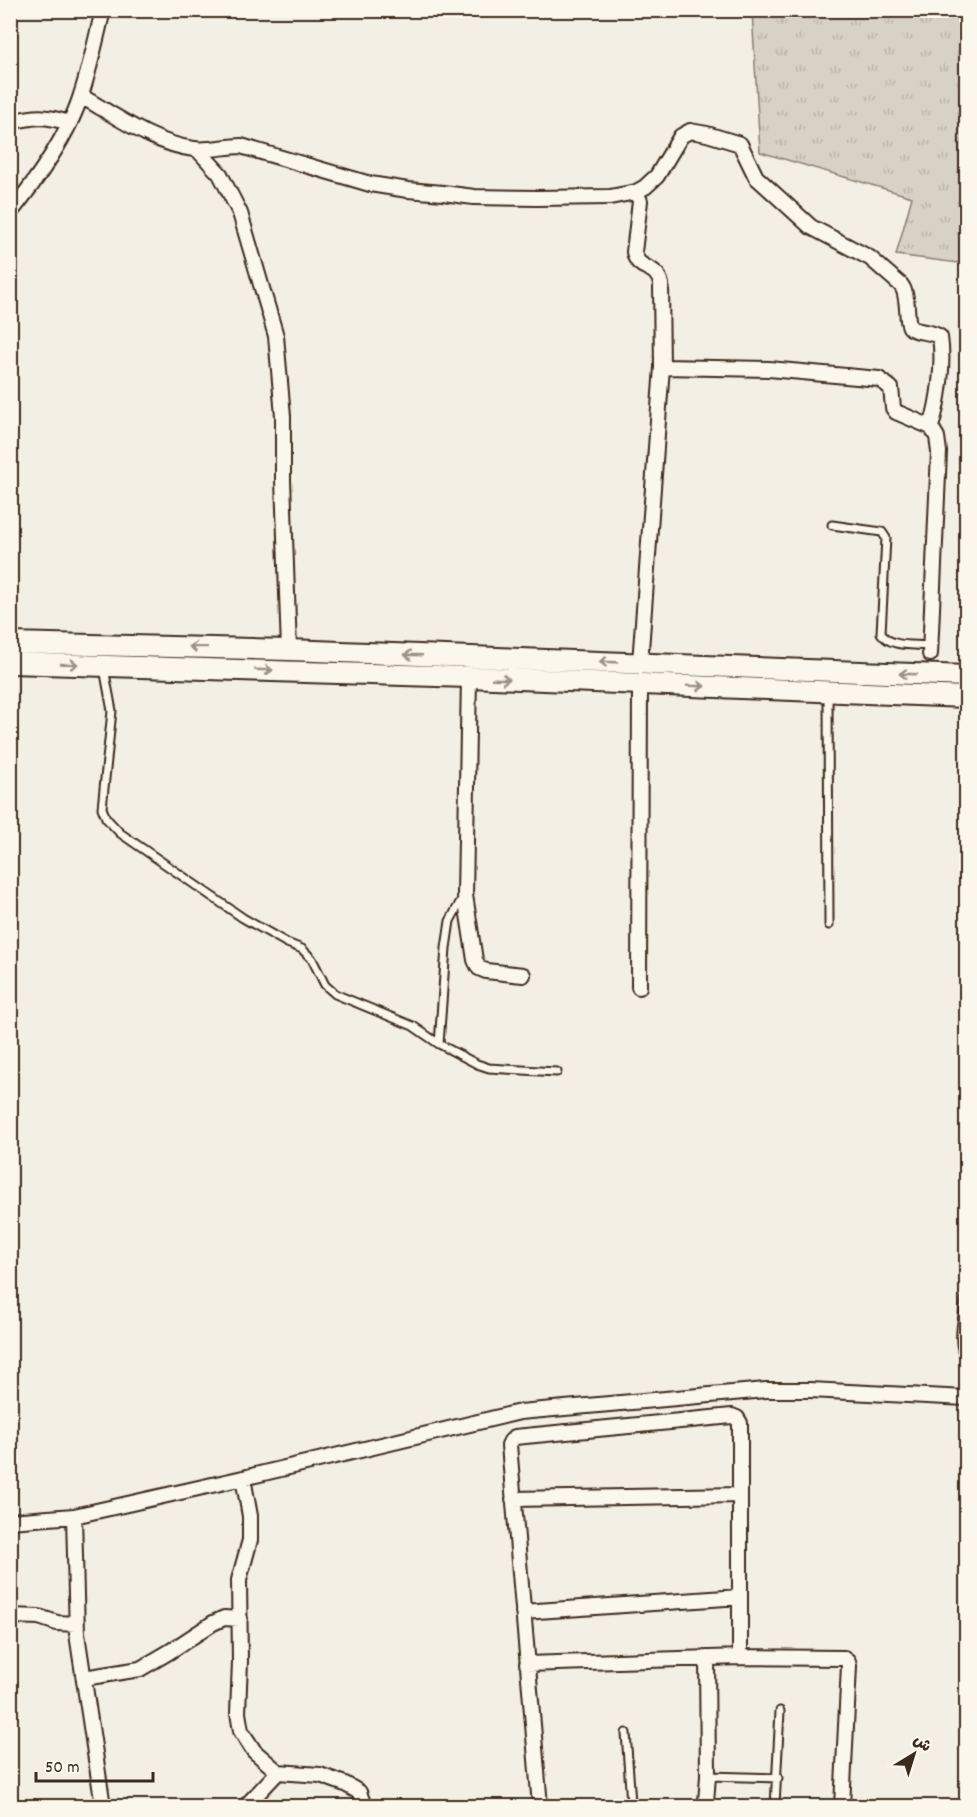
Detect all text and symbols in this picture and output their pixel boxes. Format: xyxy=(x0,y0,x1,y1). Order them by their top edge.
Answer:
one-way arrow xyxy=(188,642,208,653)
one-way arrow xyxy=(404,649,424,661)
one-way arrow xyxy=(599,656,619,668)
one-way arrow xyxy=(58,659,78,670)
one-way arrow xyxy=(253,665,273,676)
one-way arrow xyxy=(899,668,919,679)
one-way arrow xyxy=(490,673,510,684)
one-way arrow xyxy=(685,680,705,691)
north arrow xyxy=(884,1724,944,1784)
text: ش xyxy=(908,1730,936,1759)
scale bar xyxy=(36,1745,153,1783)
text: 50 m xyxy=(45,1756,80,1781)

